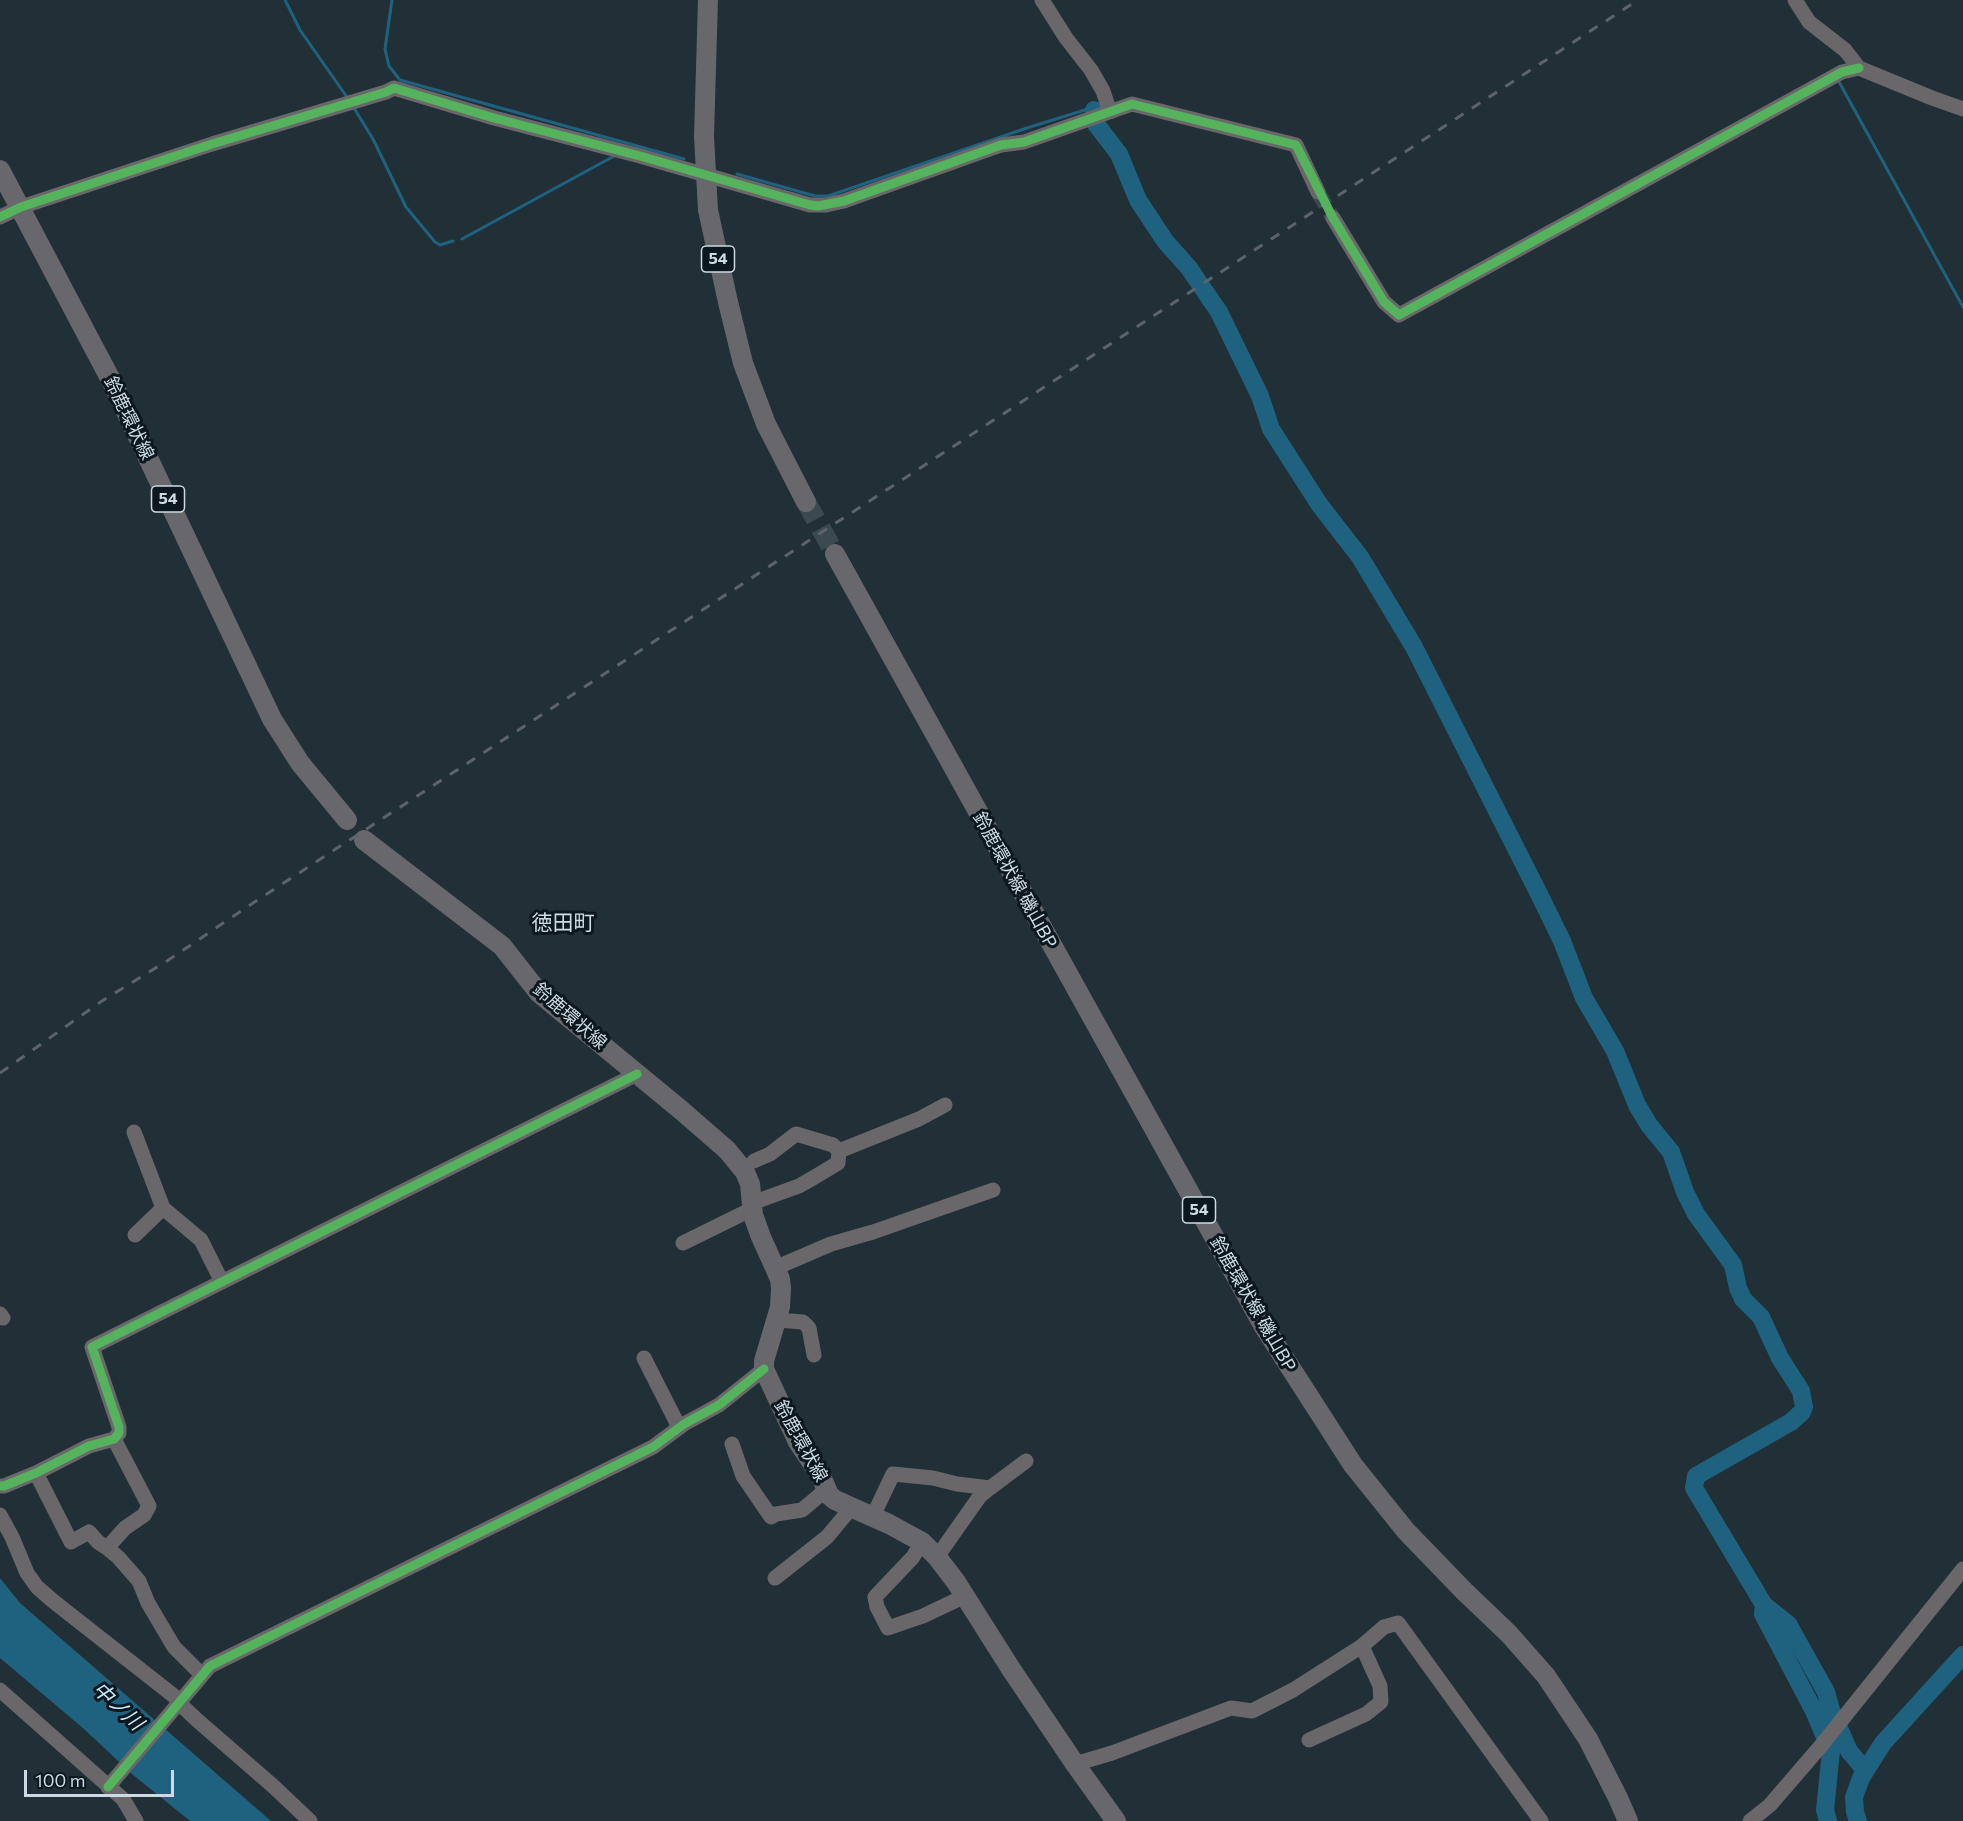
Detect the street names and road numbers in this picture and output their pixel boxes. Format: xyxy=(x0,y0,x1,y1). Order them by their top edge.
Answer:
road number: 54 xyxy=(702,246,734,272)
street label: 鈴鹿環状線 xyxy=(100,373,158,463)
road number: 54 xyxy=(152,486,184,512)
street label: 鈴鹿環状線 磯山BP xyxy=(969,808,1061,952)
street label: 鈴鹿環状線 xyxy=(529,978,611,1054)
road number: 54 xyxy=(1182,1197,1216,1223)
street label: 鈴鹿環状線 磯山BP xyxy=(1206,1233,1300,1375)
street label: 鈴鹿環状線 xyxy=(770,1396,832,1486)

